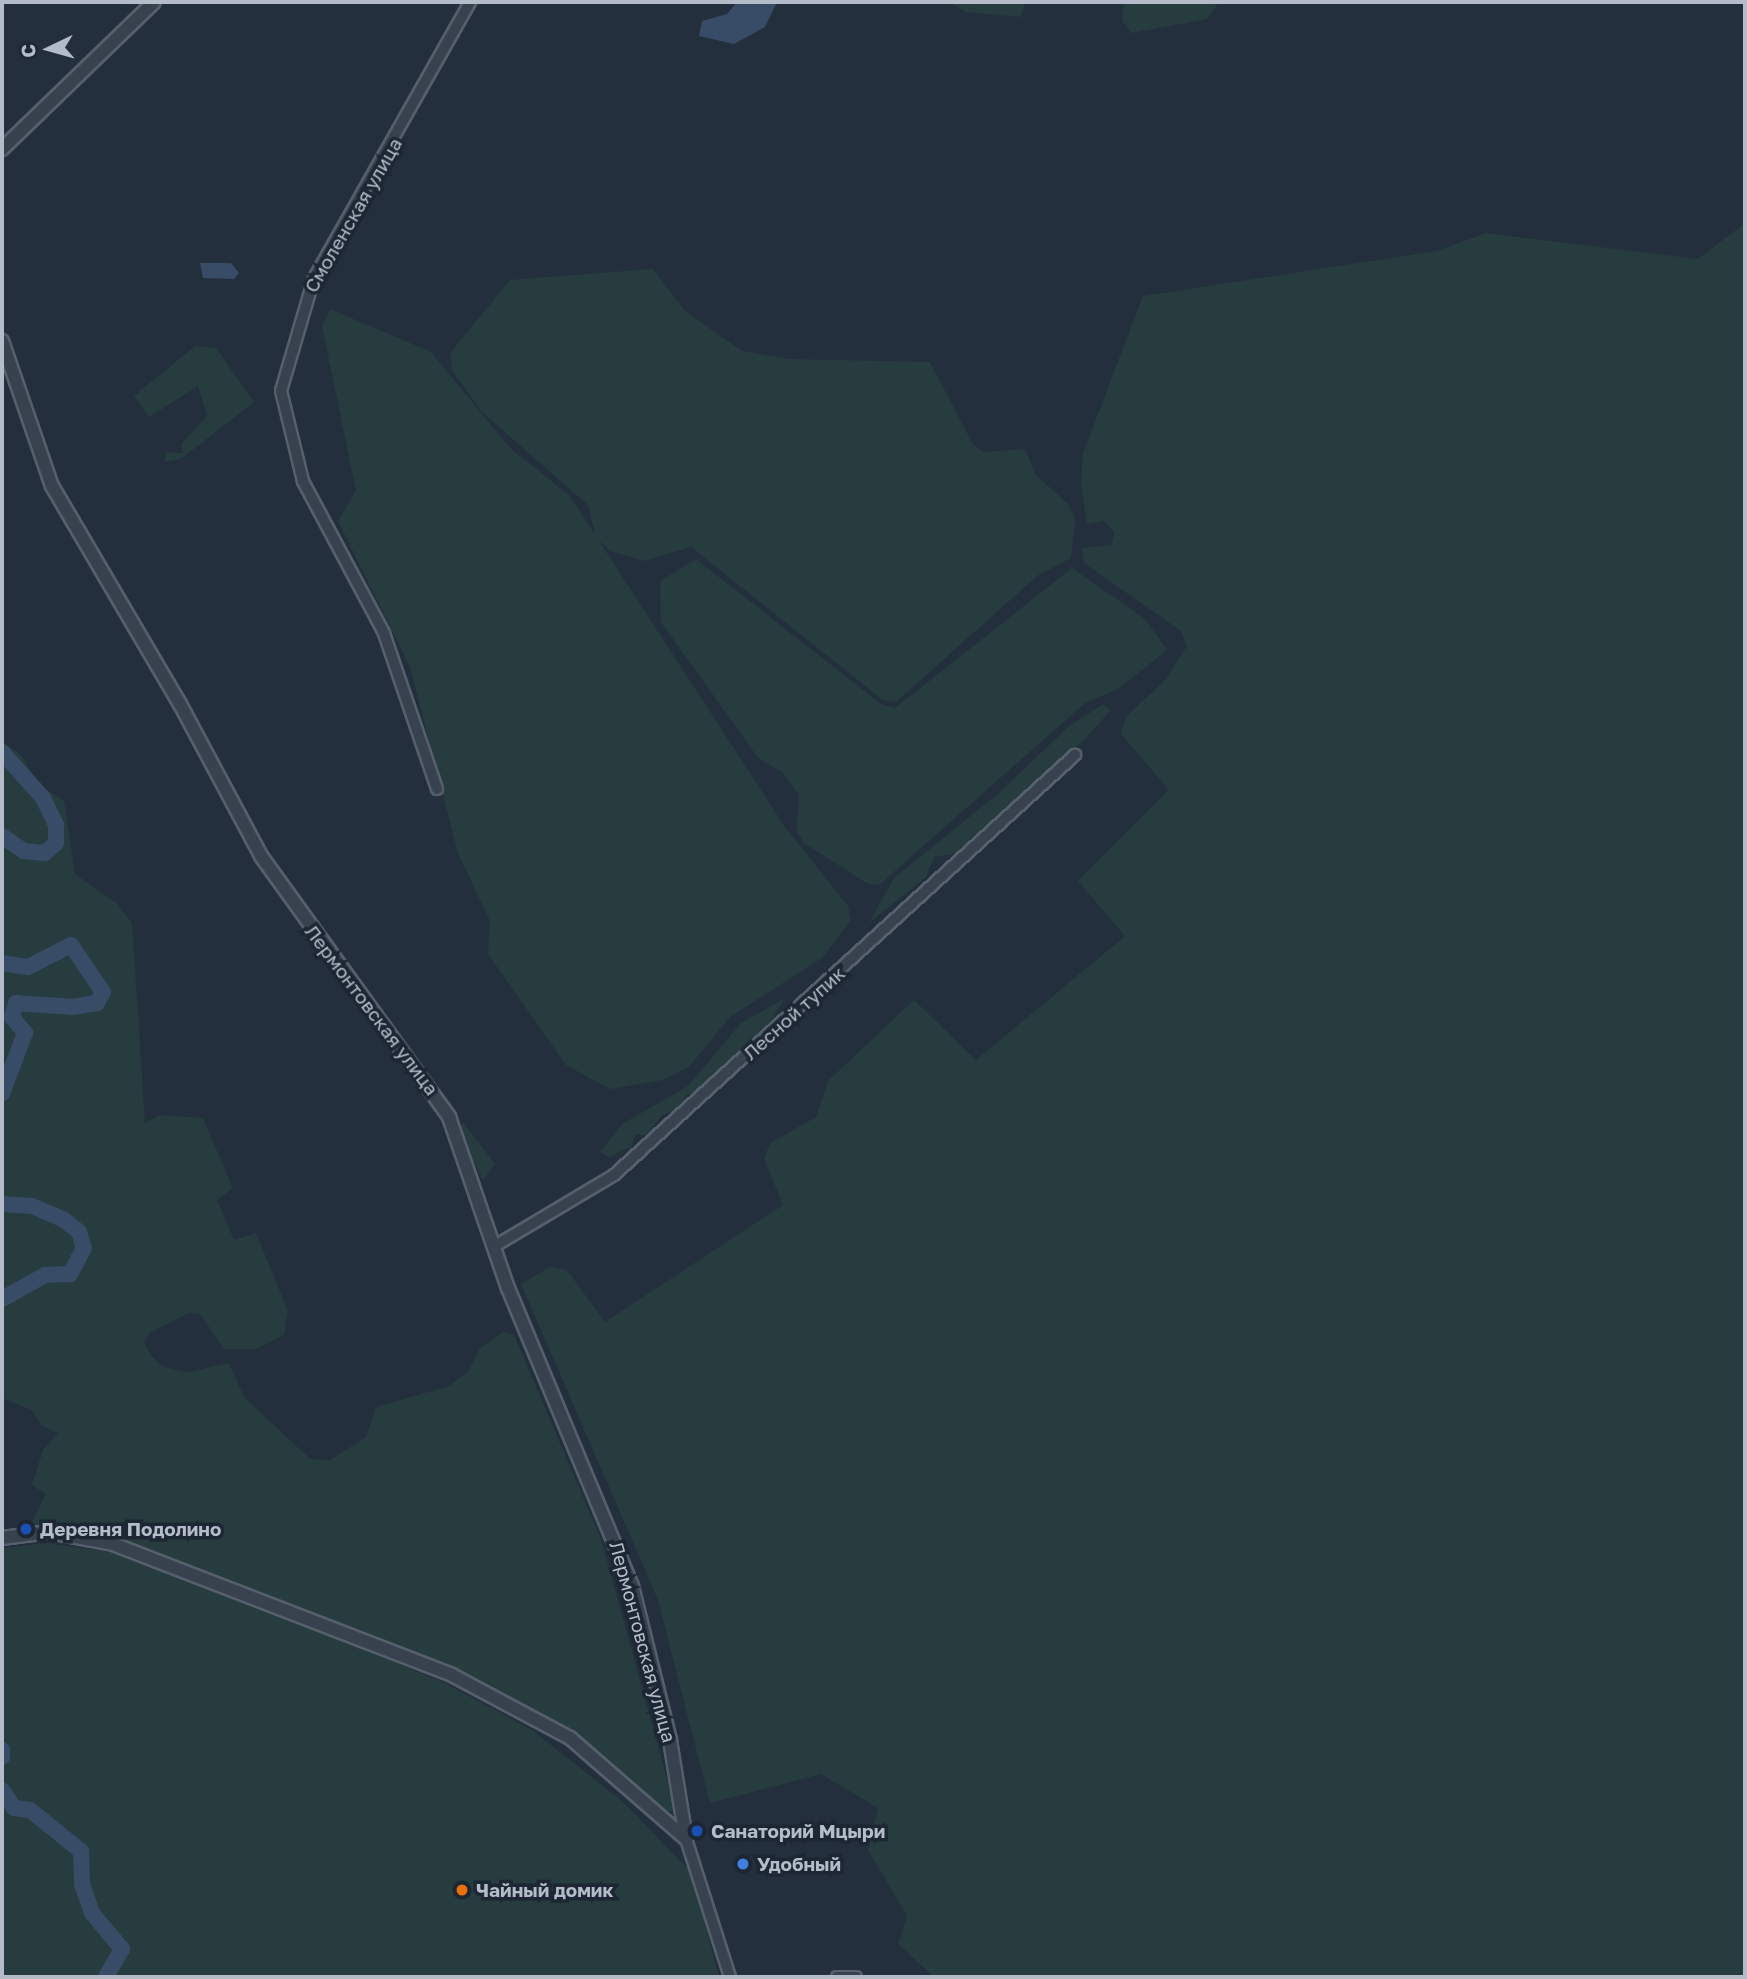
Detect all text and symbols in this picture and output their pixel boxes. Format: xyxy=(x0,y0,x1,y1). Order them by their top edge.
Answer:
north arrow xyxy=(14,14,84,84)
text: С xyxy=(16,43,40,59)
street label: Смоленская улица xyxy=(299,134,407,296)
street label: Лермонтовская улица xyxy=(301,920,443,1100)
street label: Лесной тупик xyxy=(739,962,849,1064)
place label: Деревня Подолино xyxy=(40,1518,221,1540)
marker: Деревня Подолино xyxy=(18,1521,34,1537)
street label: Лермонтовская улица xyxy=(605,1539,681,1745)
place label: Санаторий Мцыри xyxy=(711,1820,885,1842)
marker: Санаторий Мцыри xyxy=(689,1823,705,1839)
place label: Удобный xyxy=(757,1853,841,1875)
marker: Удобный xyxy=(735,1856,751,1872)
place label: Чайный домик xyxy=(476,1879,613,1901)
marker: Чайный домик xyxy=(454,1882,470,1898)

